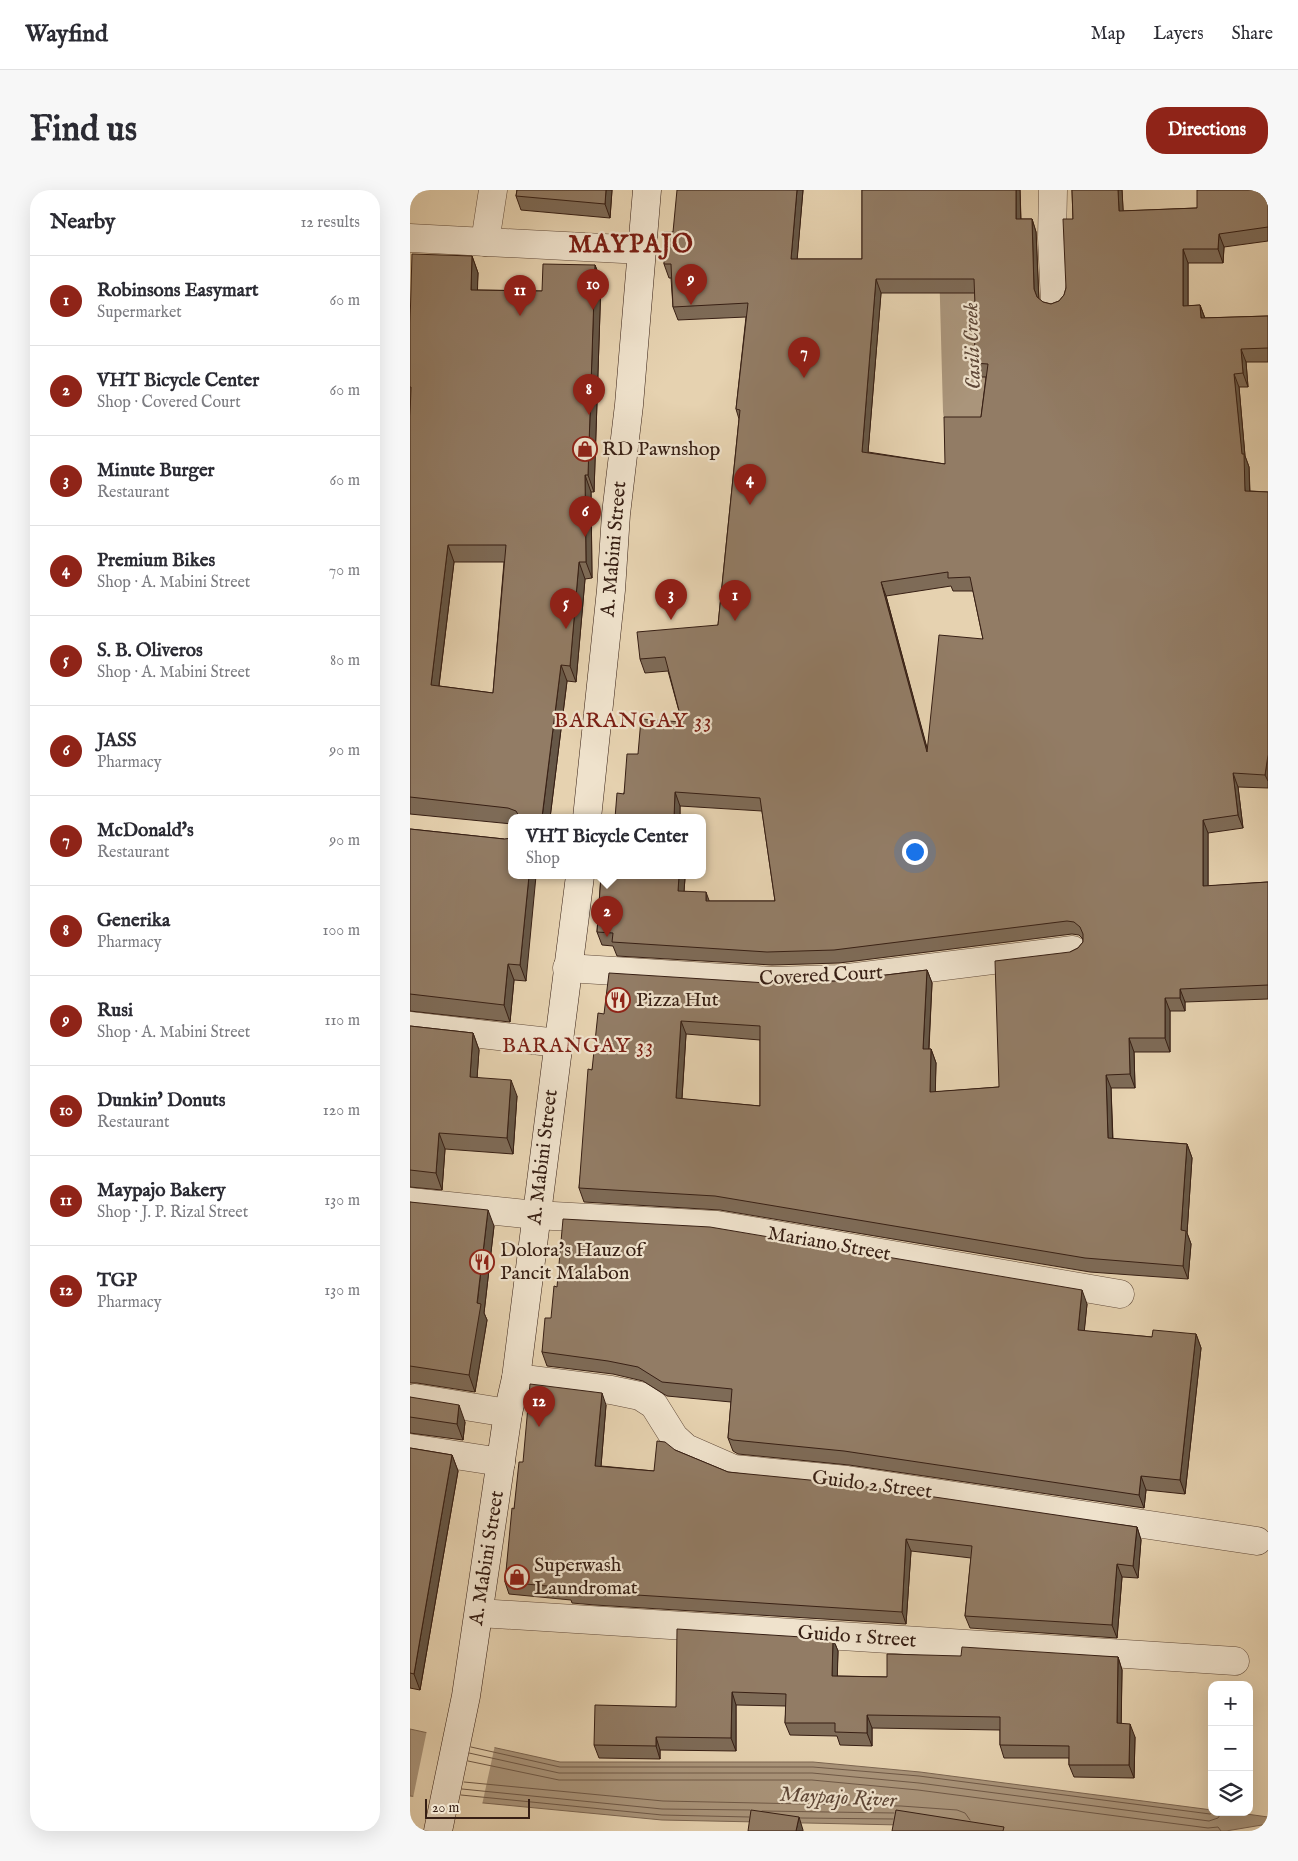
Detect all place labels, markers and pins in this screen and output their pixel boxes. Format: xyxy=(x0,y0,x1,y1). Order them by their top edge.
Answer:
pin: 9 xyxy=(675,264,707,305)
pin: 10 xyxy=(577,269,609,310)
pin: 11 xyxy=(504,275,536,316)
pin: 7 xyxy=(788,337,820,378)
pin: 8 xyxy=(573,374,605,415)
shop icon: RD Pawnshop xyxy=(572,436,598,462)
place label: RD Pawnshop xyxy=(602,437,721,462)
pin: 4 xyxy=(734,464,766,505)
pin: 6 xyxy=(569,496,601,537)
pin: 3 xyxy=(655,579,687,620)
pin: 1 xyxy=(719,580,751,621)
pin: 5 xyxy=(550,588,582,629)
pin: 2 xyxy=(591,896,623,937)
restaurant icon: Pizza Hut xyxy=(605,987,631,1013)
place label: Pizza Hut xyxy=(636,988,719,1013)
place label: Dolora's Hauz of Pancit Malabon xyxy=(500,1238,647,1286)
restaurant icon: Dolora's Hauz of Pancit Malabon xyxy=(469,1249,495,1275)
pin: 12 xyxy=(523,1386,555,1427)
place label: Superwash Laundromat xyxy=(534,1553,638,1601)
shop icon: Superwash Laundromat xyxy=(504,1564,530,1590)

